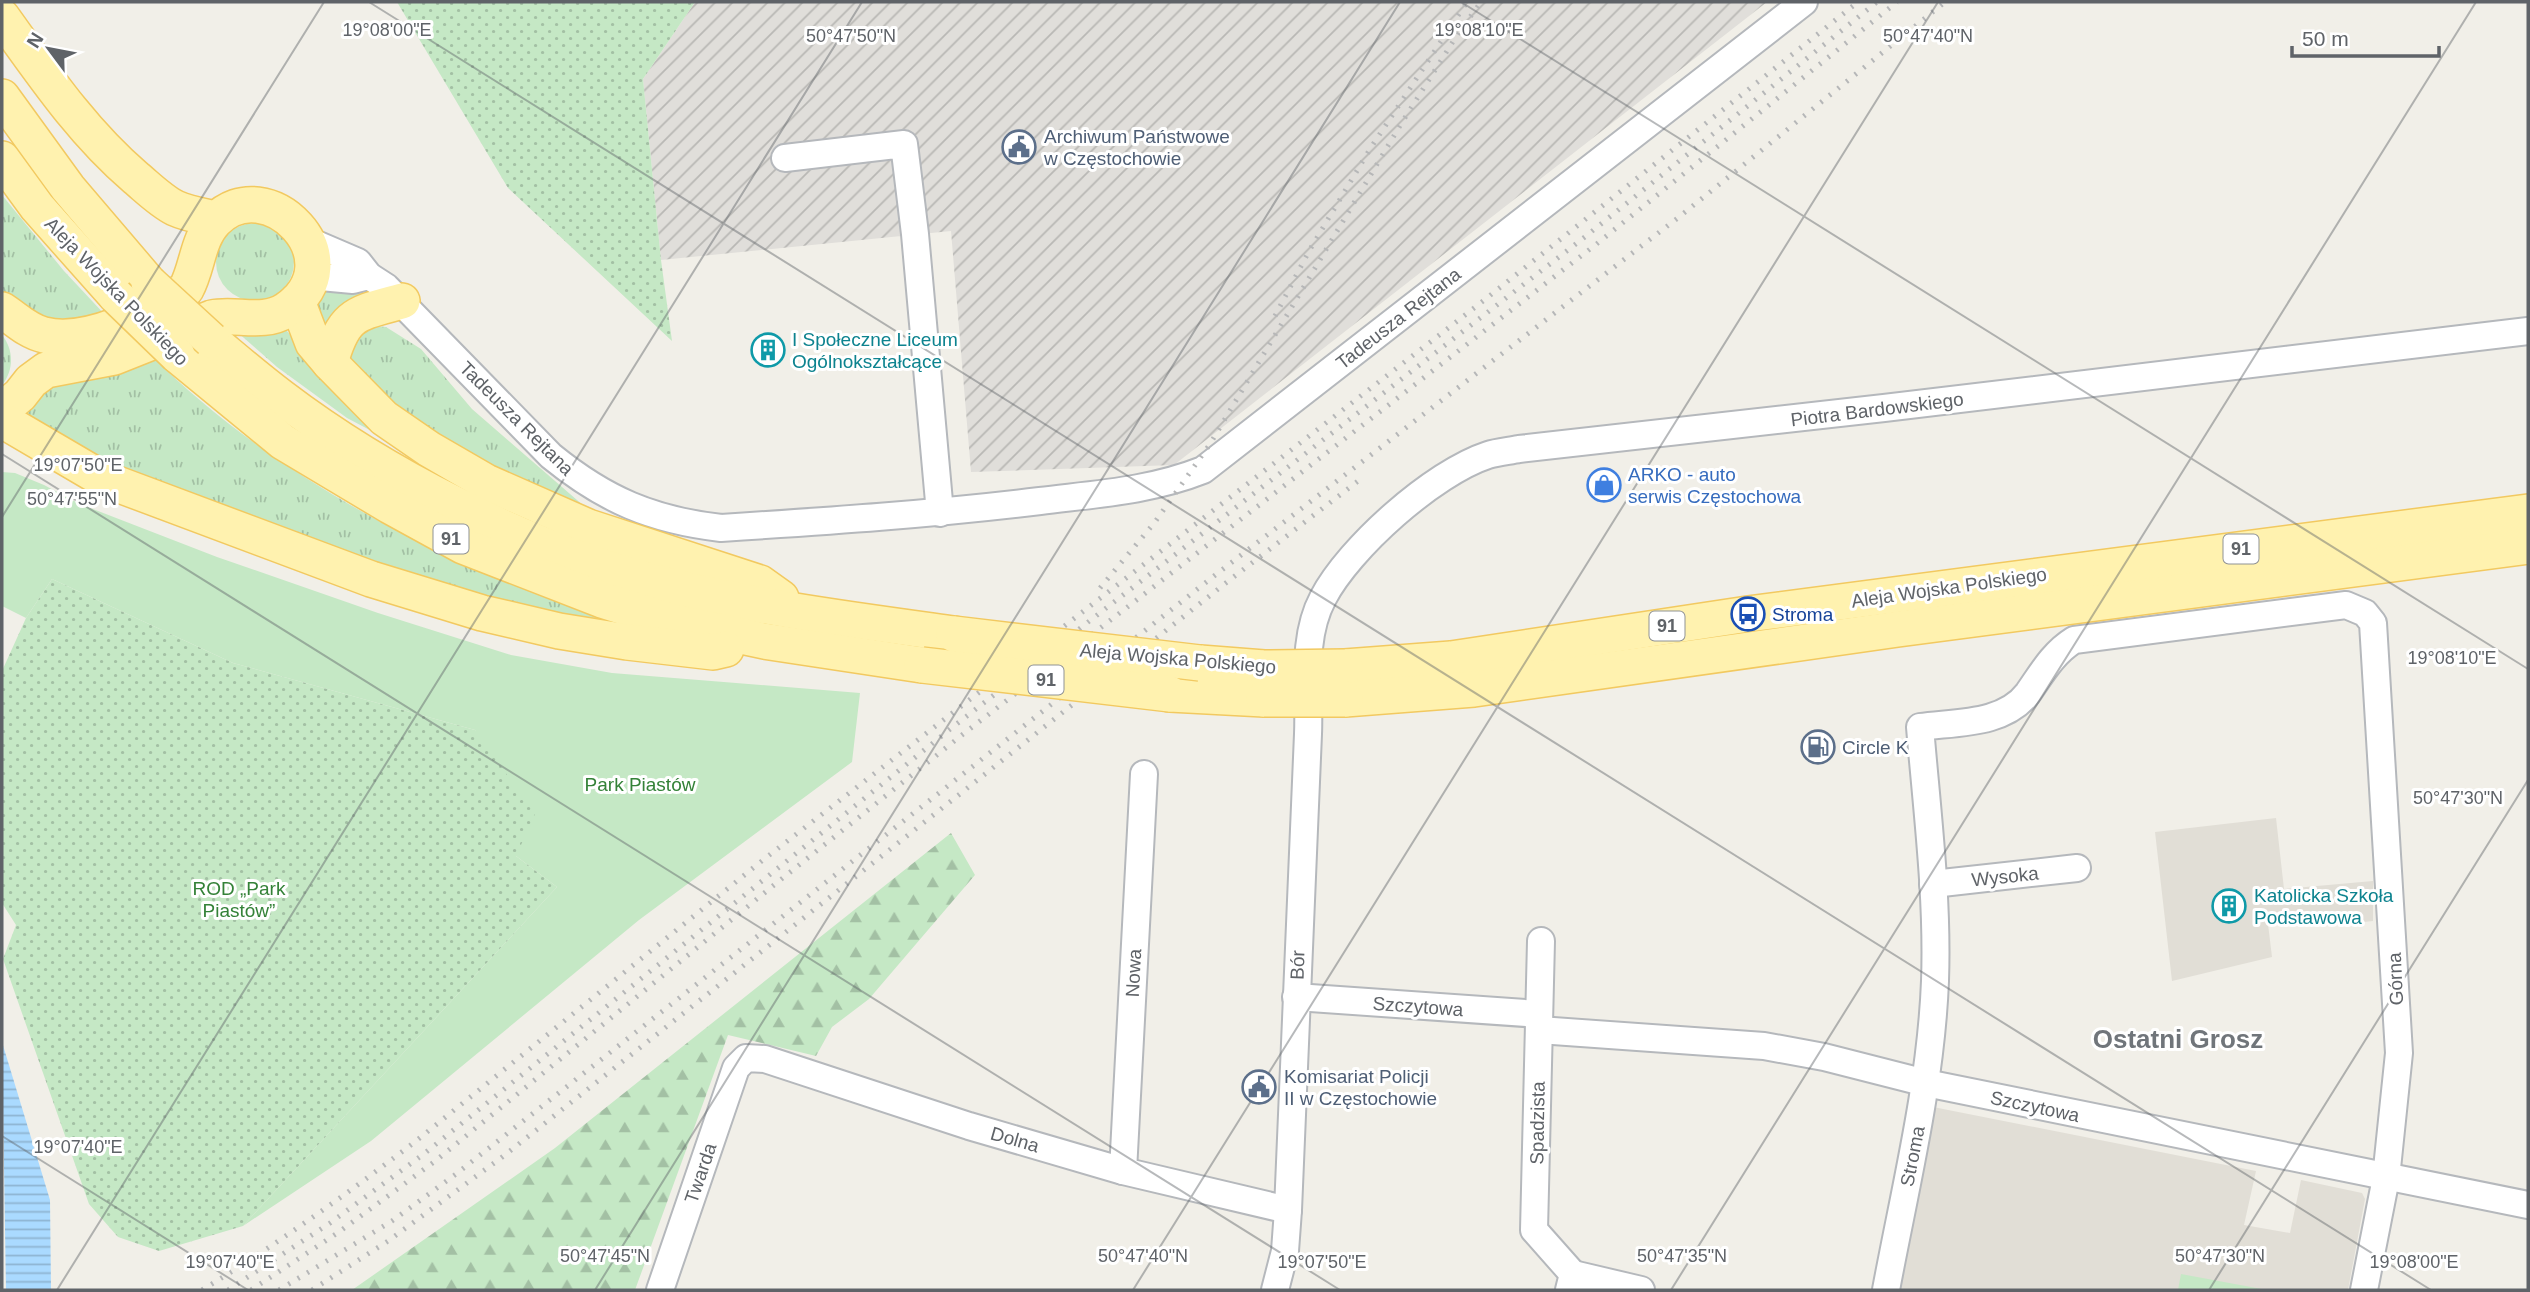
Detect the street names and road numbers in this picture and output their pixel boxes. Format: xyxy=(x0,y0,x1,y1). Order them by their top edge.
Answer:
street label: Aleja Wojska Polskiego xyxy=(41,213,193,370)
street label: Tadeusza Rejtana xyxy=(1332,263,1465,373)
street label: Tadeusza Rejtana xyxy=(455,357,578,480)
street label: Piotra Bardowskiego xyxy=(1789,388,1965,431)
road number: 91 xyxy=(434,524,468,554)
road number: 91 xyxy=(2224,534,2258,564)
street label: Aleja Wojska Polskiego xyxy=(1850,563,2048,612)
road number: 91 xyxy=(1650,612,1684,640)
street label: Aleja Wojska Polskiego xyxy=(1079,639,1277,678)
road number: 91 xyxy=(1028,666,1064,694)
street label: Wysoka xyxy=(1970,862,2040,890)
street label: Nowa xyxy=(1122,948,1145,998)
street label: Bór xyxy=(1286,949,1309,980)
street label: Górna xyxy=(2384,952,2407,1006)
street label: Szczytowa xyxy=(1372,993,1464,1020)
street label: Spadzista xyxy=(1526,1081,1549,1165)
street label: Szczytowa xyxy=(1988,1087,2082,1126)
street label: Dolna xyxy=(988,1123,1042,1157)
street label: Stroma xyxy=(1896,1124,1929,1188)
street label: Twarda xyxy=(680,1140,721,1206)

